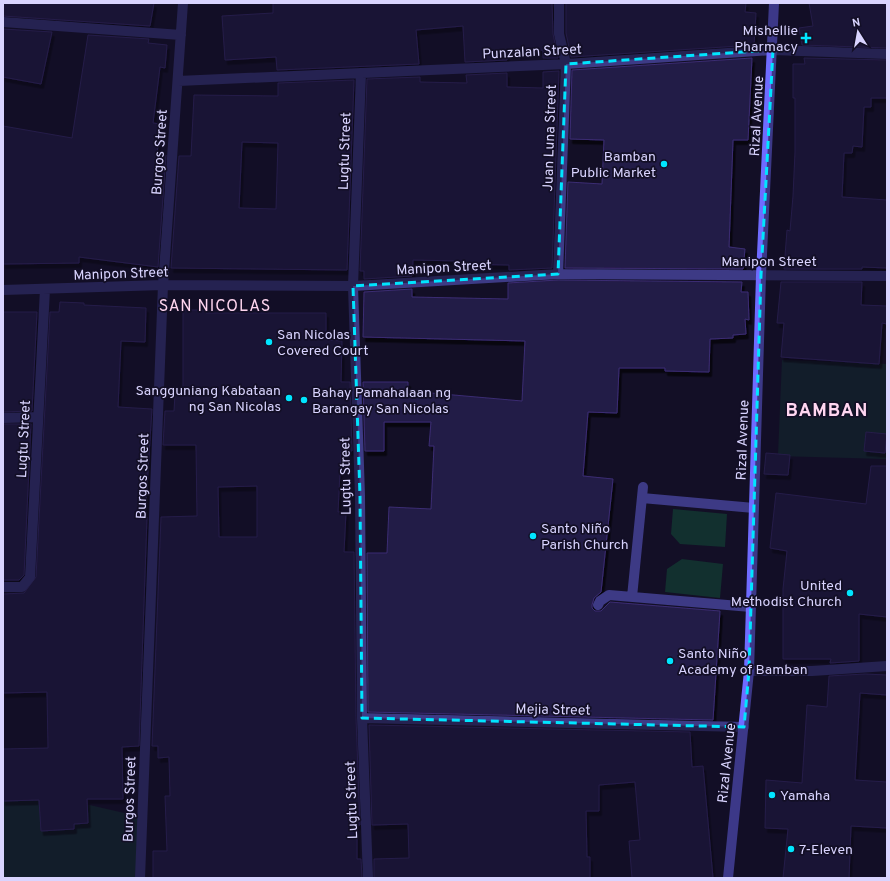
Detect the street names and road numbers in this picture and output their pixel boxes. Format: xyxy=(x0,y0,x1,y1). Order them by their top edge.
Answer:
street label: Punzalan Street xyxy=(482,41,582,64)
street label: Rizal Avenue xyxy=(747,75,768,157)
street label: Juan Luna Street xyxy=(540,84,561,192)
street label: Burgos Street xyxy=(149,109,172,196)
street label: Lugtu Street xyxy=(336,112,355,190)
street label: Manipon Street xyxy=(721,254,817,271)
street label: Manipon Street xyxy=(396,258,492,279)
street label: Manipon Street xyxy=(73,264,169,285)
street label: Lugtu Street xyxy=(14,400,35,479)
street label: Rizal Avenue xyxy=(734,400,753,481)
street label: Burgos Street xyxy=(134,433,153,519)
street label: Lugtu Street xyxy=(337,437,356,515)
street label: Mejia Street xyxy=(515,701,591,720)
street label: Rizal Avenue xyxy=(715,722,740,804)
street label: Burgos Street xyxy=(121,756,140,842)
street label: Lugtu Street xyxy=(343,761,362,839)

